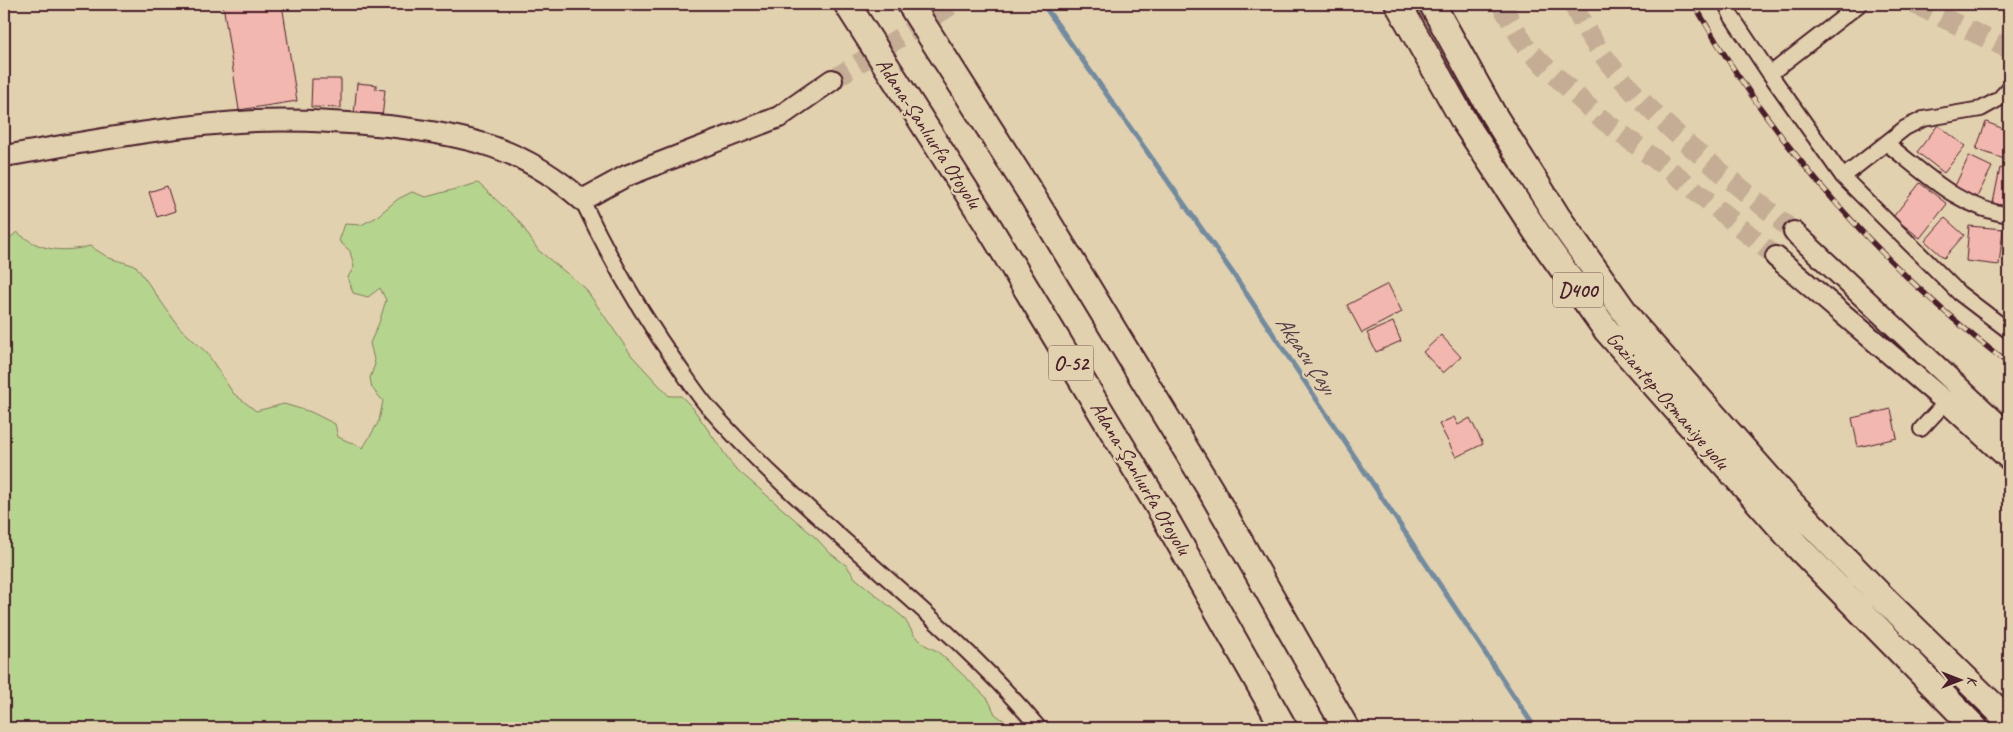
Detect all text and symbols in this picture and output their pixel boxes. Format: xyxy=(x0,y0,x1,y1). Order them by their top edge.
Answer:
street label: Adana-Şanlıurfa Otoyolu xyxy=(871,53,988,214)
road number: D400 xyxy=(1553,272,1603,308)
water label: Akçasu Çayı xyxy=(1270,310,1344,402)
street label: Gaziantep-Osmaniye yolu xyxy=(1601,326,1736,475)
road number: O-52 xyxy=(1048,346,1094,380)
street label: Adana-Şanlıurfa Otoyolu xyxy=(1085,396,1198,561)
north arrow xyxy=(1936,654,1986,704)
text: K xyxy=(1964,676,1981,686)

